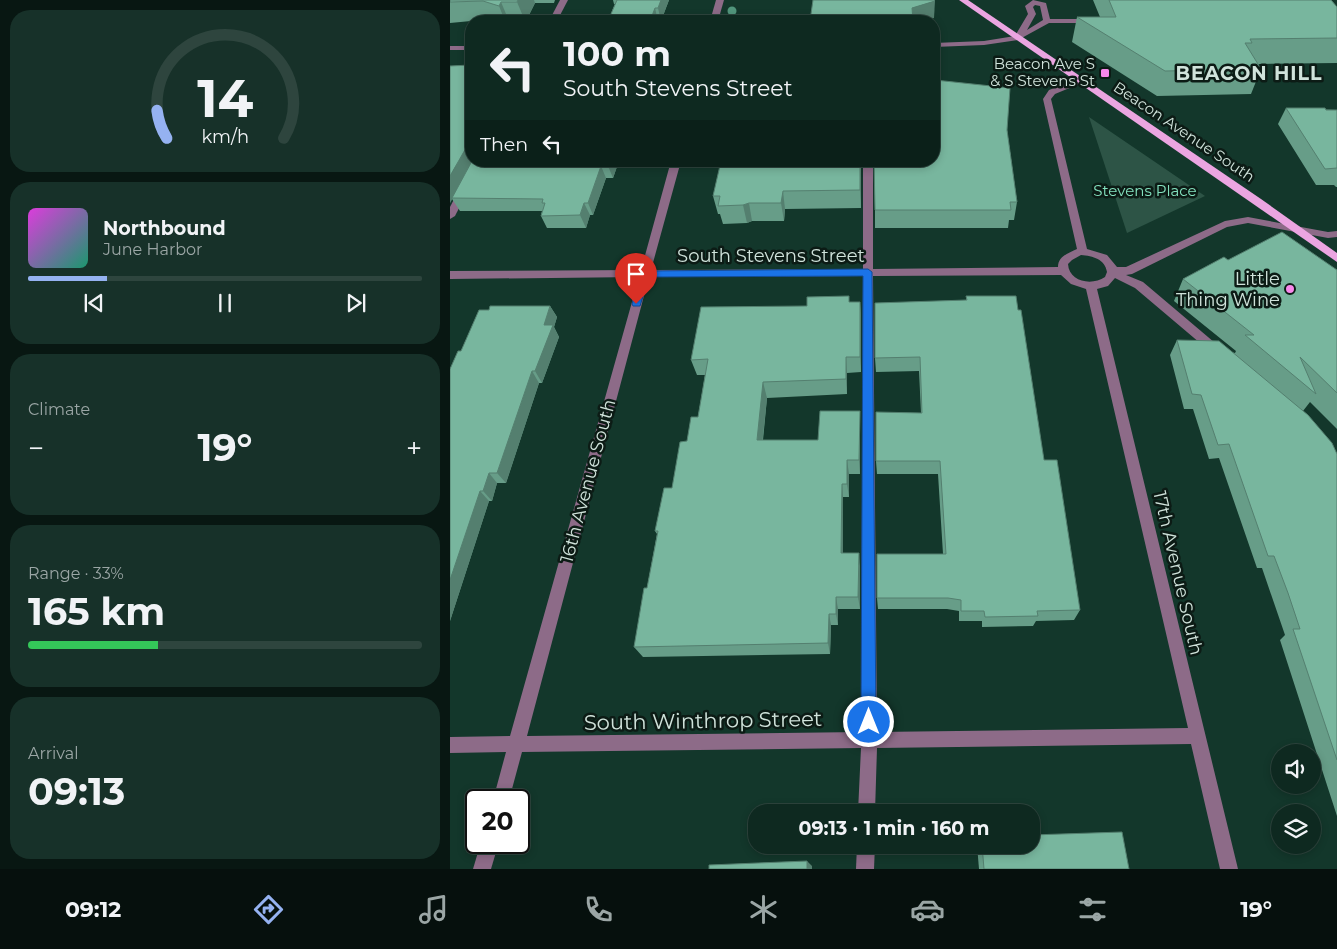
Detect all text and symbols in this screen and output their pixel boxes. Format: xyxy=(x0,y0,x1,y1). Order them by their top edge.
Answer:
text: 100 m xyxy=(563,32,671,75)
icon: left xyxy=(480,35,545,100)
place label: Beacon Ave S & S Stevens St xyxy=(990,54,1095,90)
district label: BEACON HILL xyxy=(1175,62,1323,85)
text: 14 xyxy=(197,67,253,130)
marker: Beacon Ave S & S Stevens St xyxy=(1099,67,1111,79)
text: South Stevens Street xyxy=(563,75,793,102)
street label: Beacon Avenue South xyxy=(1110,77,1259,186)
text: km/h xyxy=(201,126,249,147)
icon: left xyxy=(538,130,566,158)
text: Then xyxy=(480,133,528,156)
park label: Stevens Place xyxy=(1093,181,1197,200)
text: Northbound xyxy=(103,217,226,240)
text: June Harbor xyxy=(103,240,202,259)
street label: South Stevens Street xyxy=(677,245,865,267)
pin xyxy=(615,253,657,304)
icon: arrive xyxy=(622,260,650,288)
place label: Little Thing Wine xyxy=(1176,268,1280,311)
marker: Little Thing Wine xyxy=(1284,283,1296,295)
icon: previous xyxy=(80,289,108,317)
icon: pause xyxy=(211,289,239,317)
icon: next xyxy=(342,289,370,317)
street label: 16th Avenue South xyxy=(556,397,620,565)
text: Climate xyxy=(28,400,90,419)
text: 19° xyxy=(198,424,253,471)
text: − xyxy=(28,431,44,465)
text: + xyxy=(406,431,422,465)
street label: 17th Avenue South xyxy=(1148,489,1208,657)
text: Range · 33% xyxy=(28,564,124,583)
text: 165 km xyxy=(28,588,165,635)
position arrow xyxy=(842,695,894,747)
street label: South Winthrop Street xyxy=(584,706,822,735)
text: Arrival xyxy=(28,744,78,763)
map controls xyxy=(1271,744,1321,854)
button: sound xyxy=(1271,744,1321,794)
text: 09:13 xyxy=(28,768,125,815)
speed limit sign: 20 xyxy=(465,789,530,854)
button: layers xyxy=(1271,804,1321,854)
text: 09:13 · 1 min · 160 m xyxy=(798,817,990,840)
icon: directions xyxy=(251,892,286,927)
icon: music xyxy=(416,892,451,927)
icon: phone xyxy=(581,892,616,927)
icon: climate xyxy=(746,892,781,927)
icon: car xyxy=(910,892,945,927)
icon: filters xyxy=(1075,892,1110,927)
text: 09:12 xyxy=(65,896,121,923)
text: 19° xyxy=(1240,896,1272,923)

